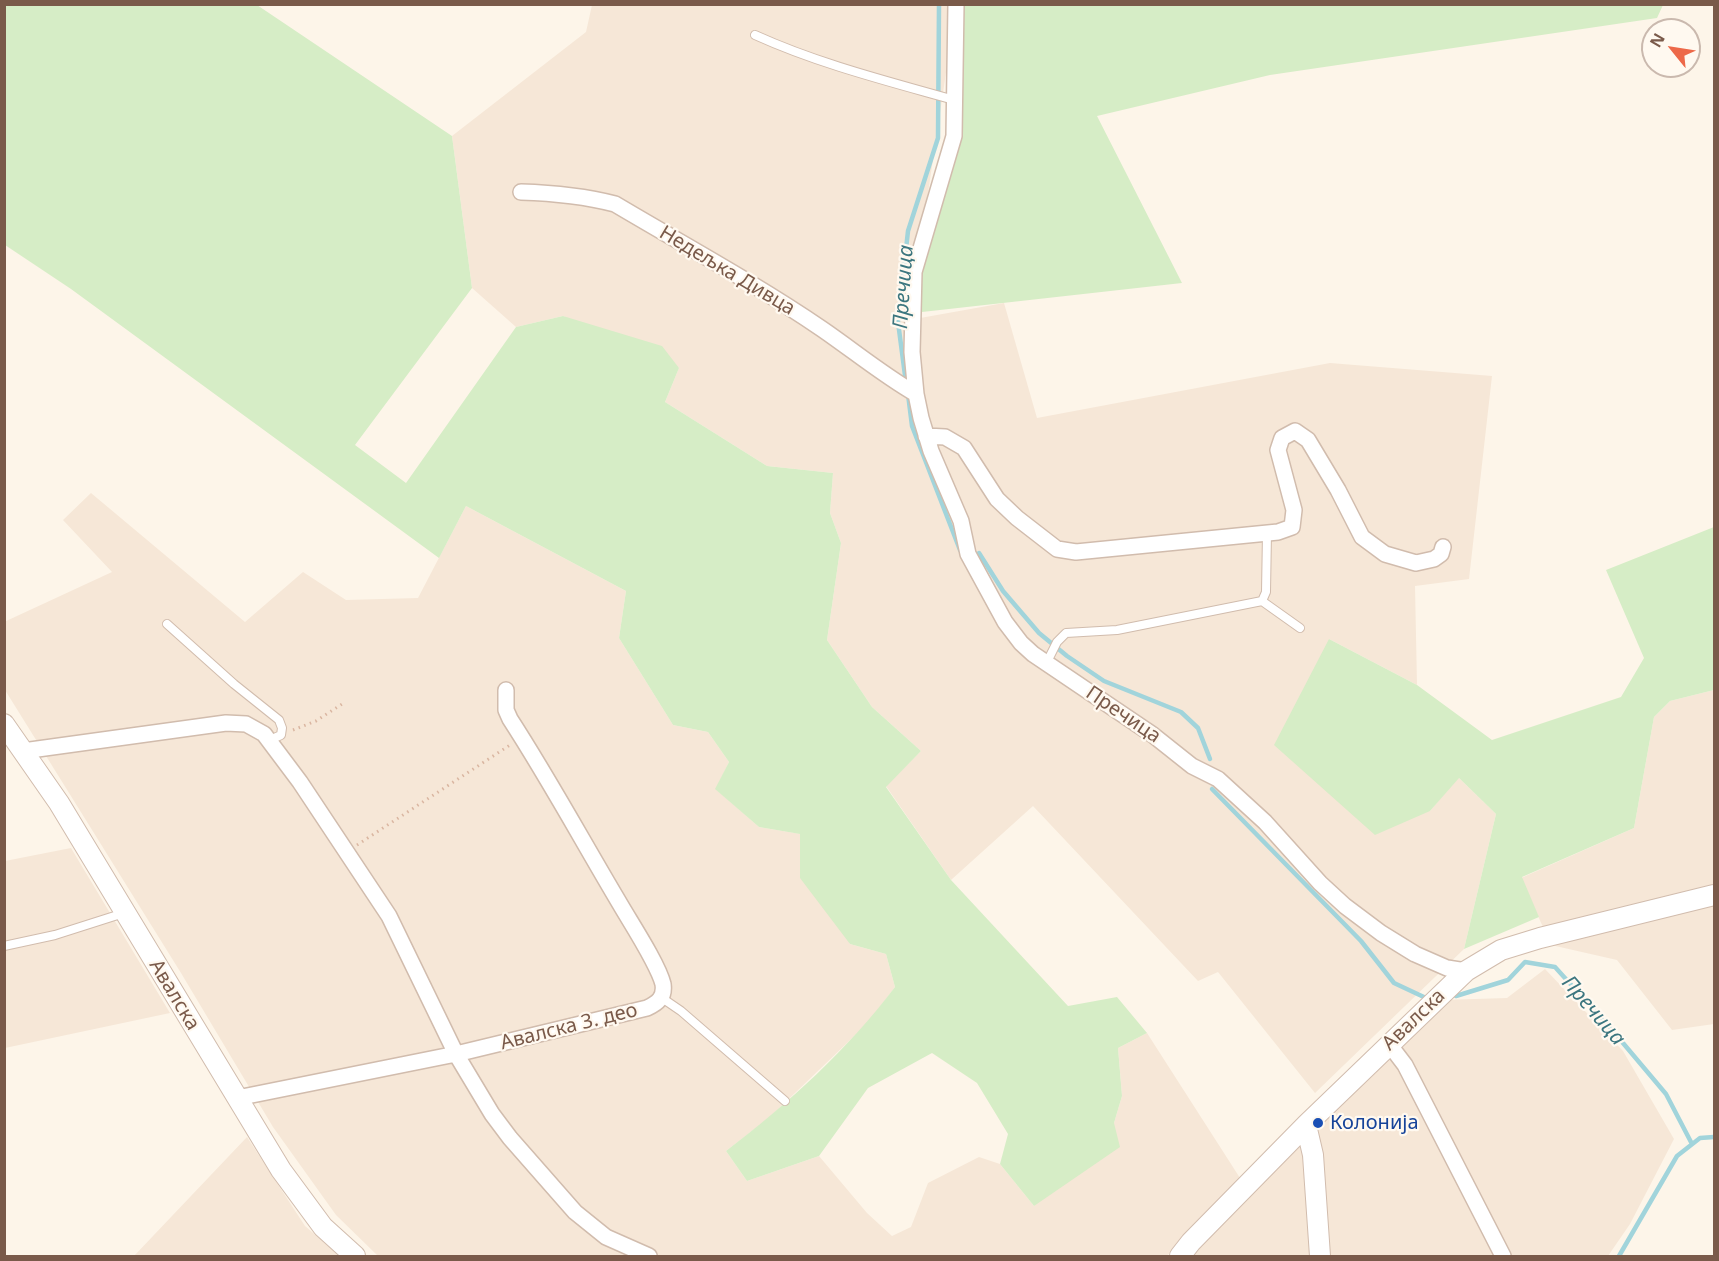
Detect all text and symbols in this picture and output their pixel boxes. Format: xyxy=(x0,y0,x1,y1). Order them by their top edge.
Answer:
north arrow xyxy=(1641,18,1701,78)
text: N xyxy=(1644,29,1670,51)
street label: Недељка Дивца xyxy=(655,221,799,321)
water label: Пречица xyxy=(888,244,920,330)
street label: Пречица xyxy=(1081,681,1165,749)
street label: Авалска xyxy=(144,955,204,1035)
water label: Пречица xyxy=(1556,971,1630,1051)
street label: Авалска xyxy=(1378,984,1450,1056)
street label: Авалска 3. део xyxy=(498,998,640,1056)
place label: Колонија xyxy=(1330,1111,1419,1135)
marker: Колонија xyxy=(1311,1116,1325,1130)

